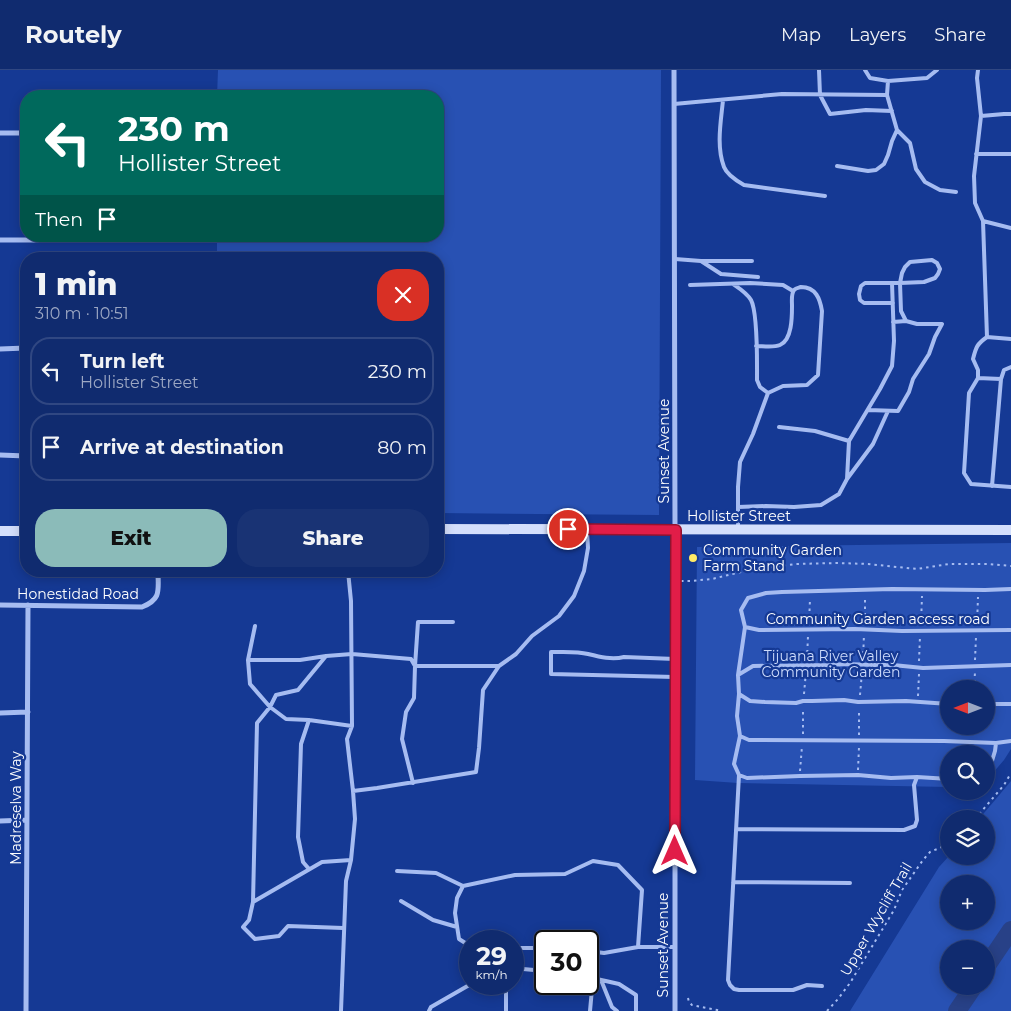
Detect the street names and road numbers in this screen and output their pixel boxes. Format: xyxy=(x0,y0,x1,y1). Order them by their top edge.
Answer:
street label: Sunset Avenue xyxy=(655,399,673,503)
street label: Hollister Street xyxy=(687,507,791,525)
street label: Honestidad Road xyxy=(17,585,139,603)
street label: Community Garden access road xyxy=(766,610,990,628)
street label: Madreselva Way xyxy=(7,751,25,865)
street label: Upper Wycliff Trail xyxy=(836,859,916,979)
street label: Sunset Avenue xyxy=(654,893,672,997)

